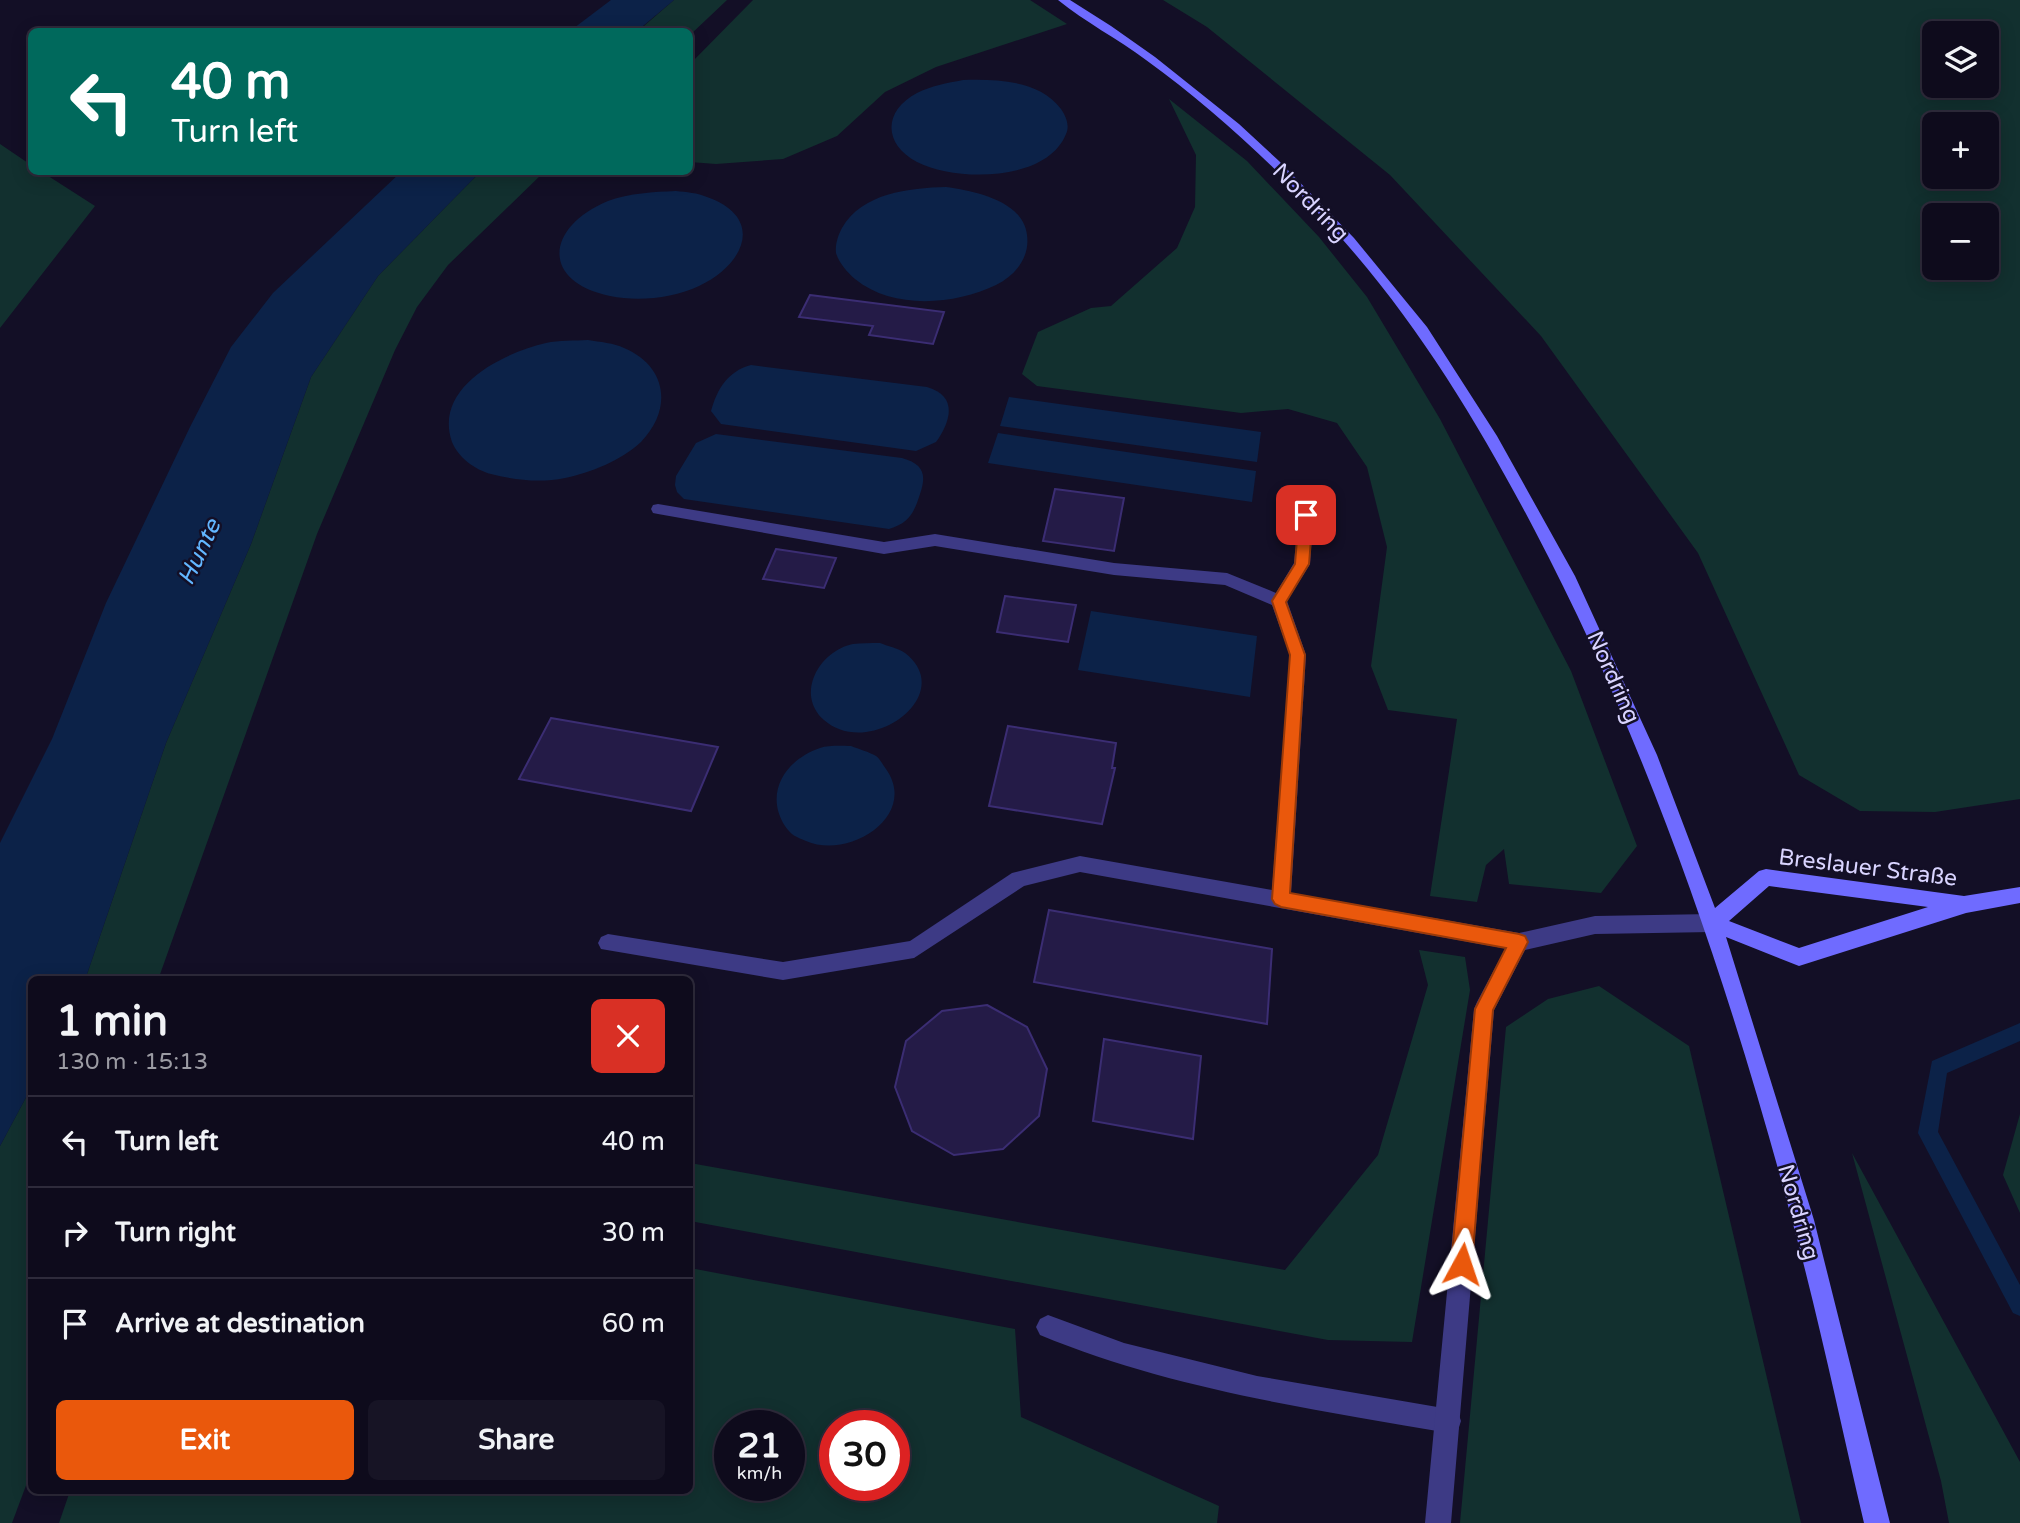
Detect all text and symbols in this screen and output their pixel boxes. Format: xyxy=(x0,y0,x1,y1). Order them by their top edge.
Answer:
map controls xyxy=(1922,21,1999,280)
button: layers xyxy=(1922,21,1999,98)
text: 40 m xyxy=(171,53,290,112)
icon: left xyxy=(56,56,147,147)
button: + xyxy=(1922,112,1999,189)
text: Turn left xyxy=(171,113,298,151)
street label: Nordring xyxy=(1266,158,1354,248)
button: − xyxy=(1922,203,1999,280)
pin xyxy=(1276,485,1336,545)
icon: arrive xyxy=(1287,496,1325,534)
water label: Hunte xyxy=(172,513,228,590)
street label: Nordring xyxy=(1580,627,1646,728)
street label: Breslauer Straße xyxy=(1777,843,1959,893)
text: 1 min xyxy=(56,996,168,1047)
button: close xyxy=(591,999,665,1073)
text: 130 m · 15:13 xyxy=(56,1048,208,1076)
icon: left xyxy=(56,1123,94,1161)
text: Turn left xyxy=(115,1126,218,1157)
text: 40 m xyxy=(602,1126,665,1157)
street label: Nordring xyxy=(1771,1161,1825,1263)
icon: right xyxy=(56,1214,94,1252)
text: Turn right xyxy=(115,1217,236,1248)
text: 30 m xyxy=(602,1217,665,1248)
position arrow xyxy=(1425,1227,1499,1301)
icon: arrive xyxy=(56,1305,94,1343)
text: Arrive at destination xyxy=(115,1308,365,1339)
text: 60 m xyxy=(602,1308,665,1339)
button: Exit xyxy=(56,1400,354,1480)
button: Share xyxy=(368,1400,665,1480)
speed limit sign: 30 xyxy=(819,1410,910,1501)
text: 21 xyxy=(738,1425,781,1467)
text: km/h xyxy=(737,1462,782,1484)

